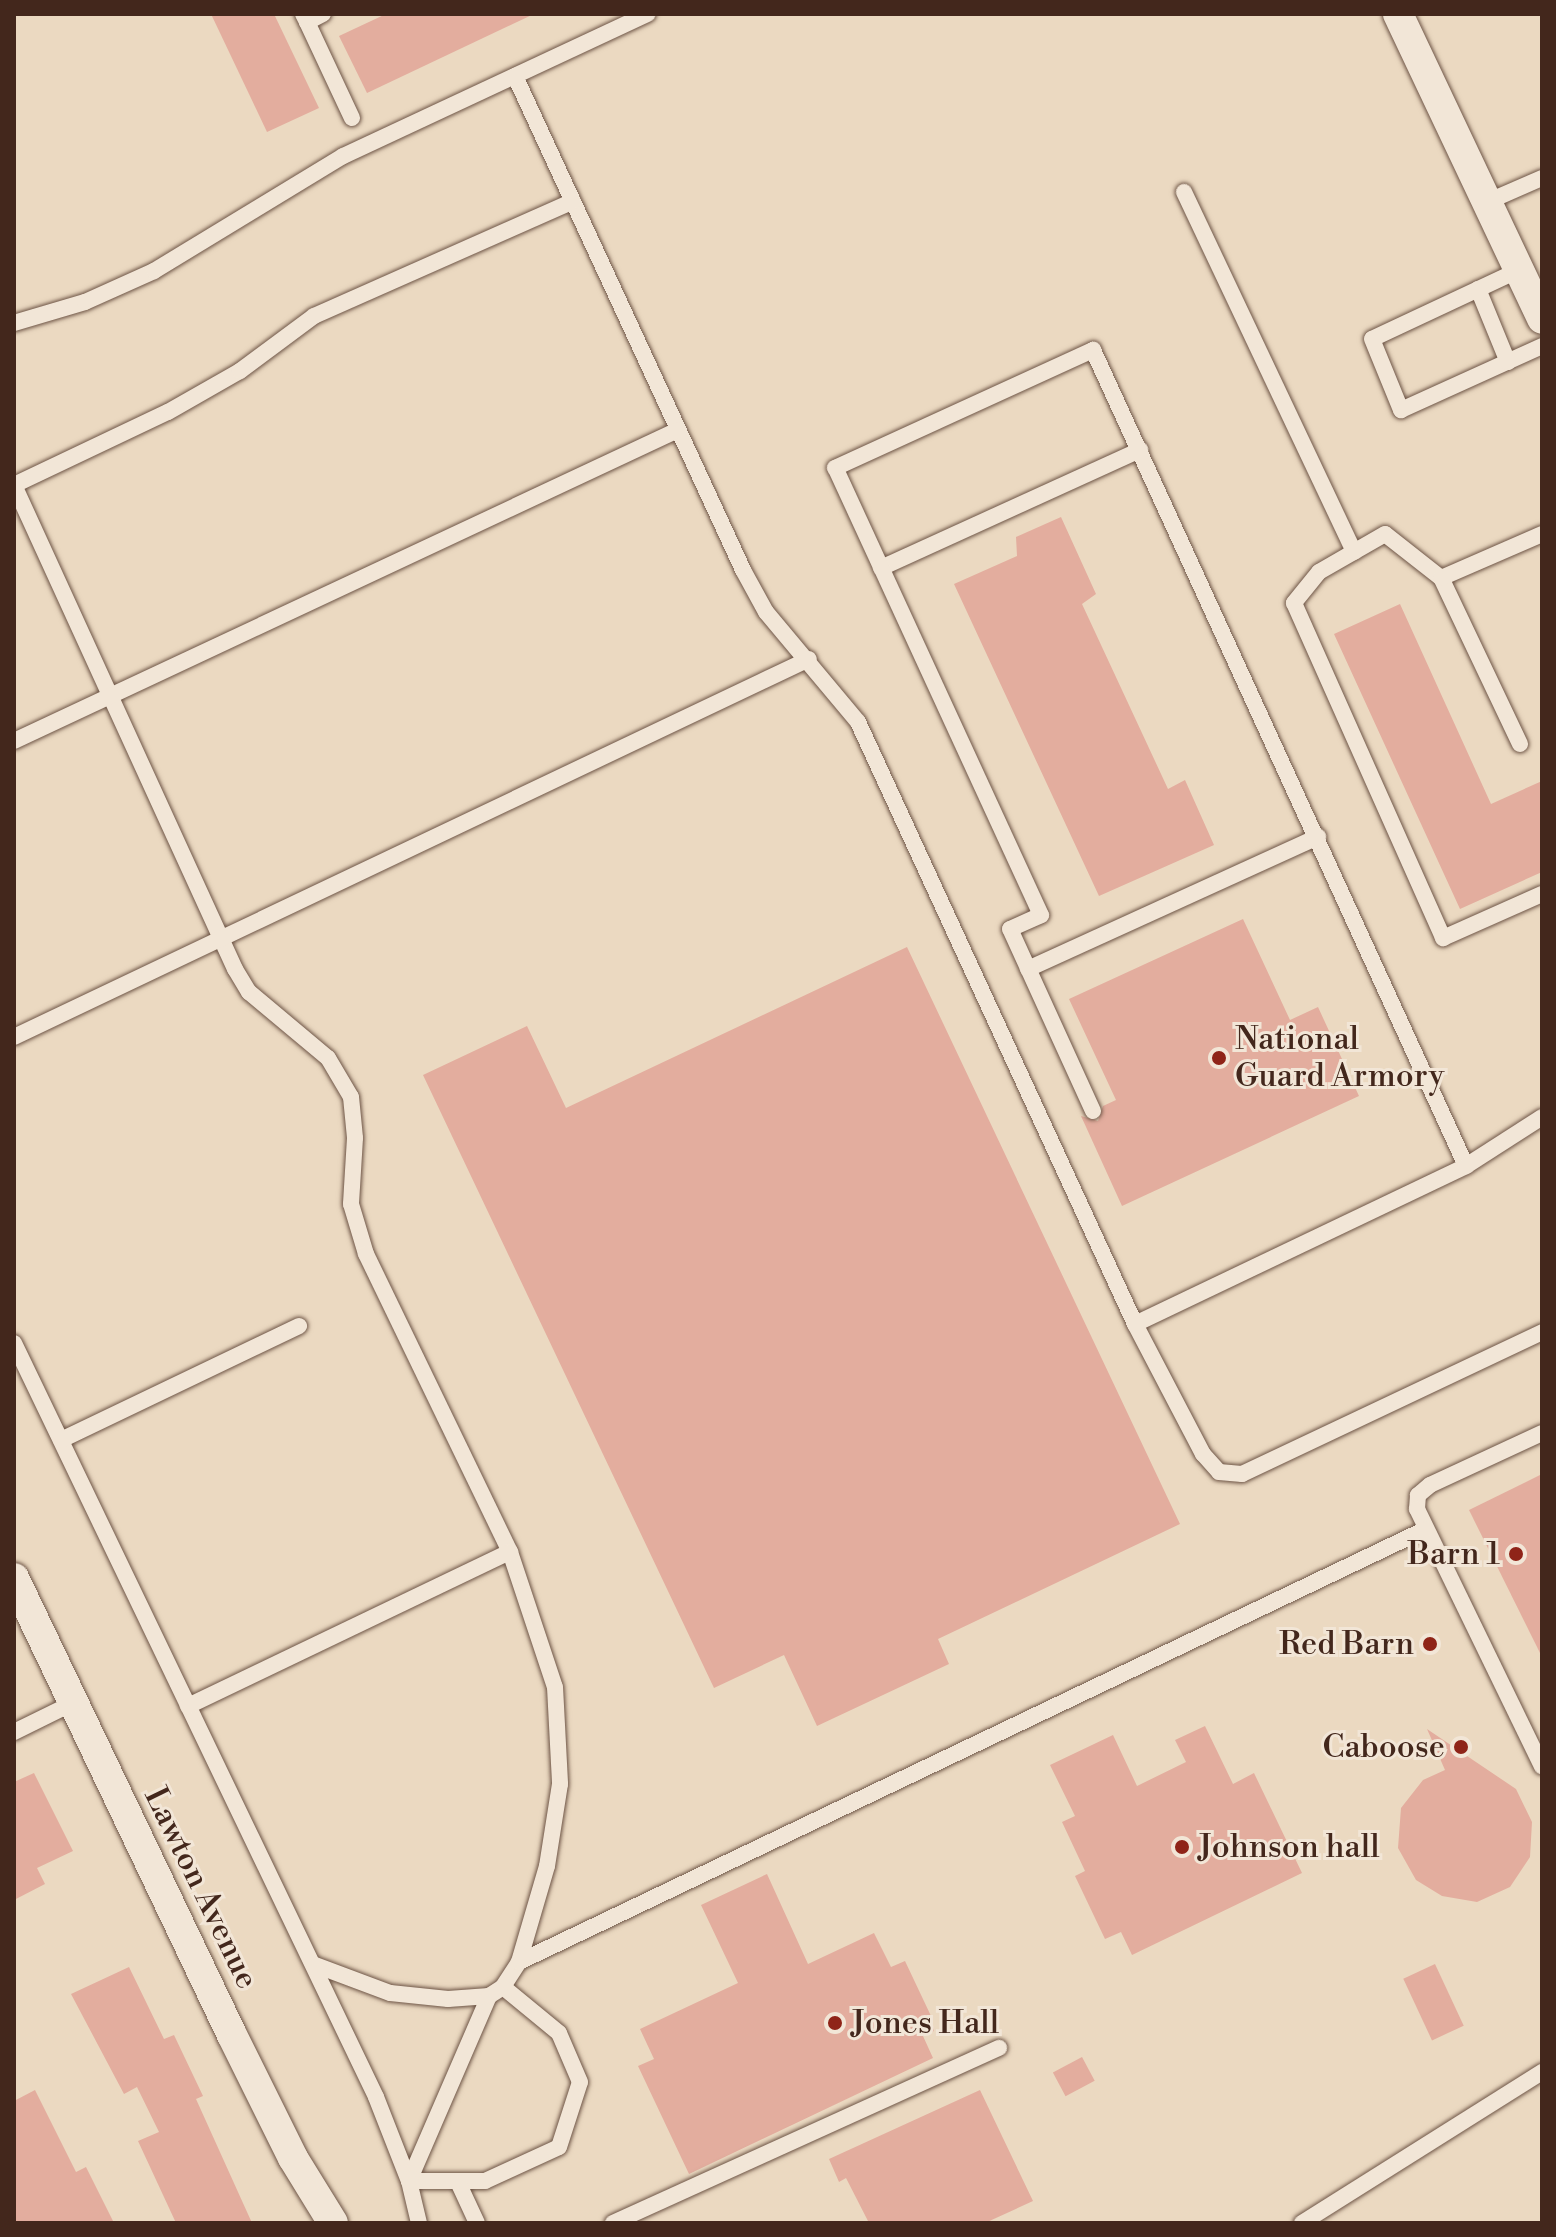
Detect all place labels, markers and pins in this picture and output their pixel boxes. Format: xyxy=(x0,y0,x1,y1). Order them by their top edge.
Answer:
place label: National Guard Armory xyxy=(1235,1021,1444,1096)
marker: National Guard Armory xyxy=(1210,1049,1228,1067)
place label: Barn 1 xyxy=(1408,1535,1500,1573)
marker: Barn 1 xyxy=(1507,1545,1525,1563)
place label: Red Barn xyxy=(1279,1625,1414,1663)
marker: Red Barn xyxy=(1421,1635,1439,1653)
place label: Caboose xyxy=(1322,1728,1445,1766)
marker: Caboose xyxy=(1452,1738,1470,1756)
place label: Johnson hall xyxy=(1198,1828,1380,1866)
marker: Johnson hall xyxy=(1173,1838,1191,1856)
place label: Jones Hall xyxy=(851,2004,999,2042)
marker: Jones Hall xyxy=(826,2014,844,2032)

